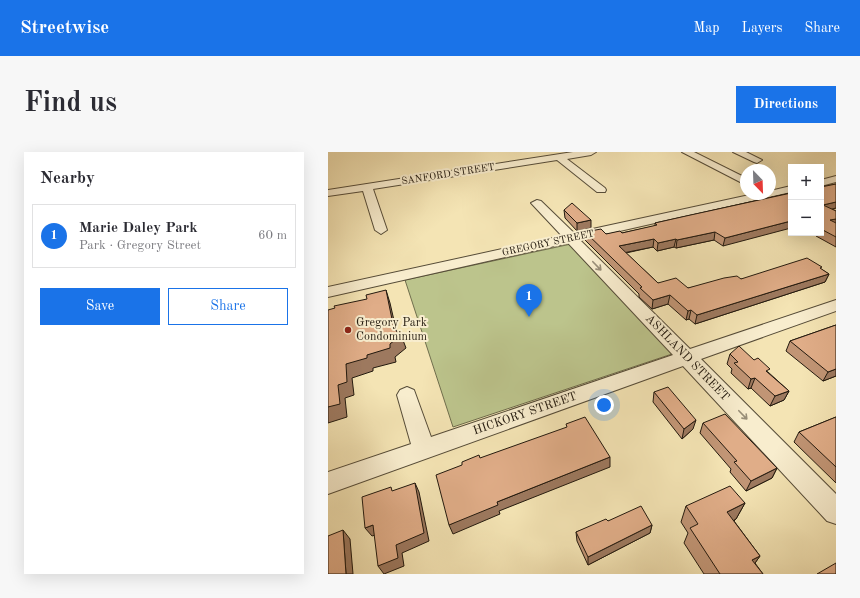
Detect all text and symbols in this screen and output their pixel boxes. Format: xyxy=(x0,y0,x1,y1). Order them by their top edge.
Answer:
text: Streetwise xyxy=(20,19,109,38)
text: Map xyxy=(694,21,720,35)
text: Layers xyxy=(742,21,783,35)
text: Share xyxy=(805,21,840,35)
button: Directions xyxy=(736,86,836,123)
text: Find us xyxy=(24,90,117,118)
street label: SANFORD STREET xyxy=(401,162,495,186)
north arrow xyxy=(740,164,776,200)
map controls xyxy=(788,164,824,236)
button: + xyxy=(788,164,824,200)
text: Nearby xyxy=(40,170,95,187)
button: − xyxy=(788,200,824,236)
text: Marie Daley Park xyxy=(79,221,198,236)
street label: GREGORY STREET xyxy=(501,228,595,258)
text: 1 xyxy=(50,229,58,242)
text: 60 m xyxy=(258,229,287,242)
text: Park · Gregory Street xyxy=(79,239,201,252)
one-way arrow xyxy=(592,261,602,271)
pin: 1 xyxy=(516,284,542,317)
button: Save xyxy=(40,288,160,325)
button: Share xyxy=(168,288,288,325)
street label: ASHLAND STREET xyxy=(643,312,731,404)
place label: Gregory Park Condominium xyxy=(356,317,428,343)
marker: Gregory Park Condominium xyxy=(343,325,353,335)
street label: HICKORY STREET xyxy=(471,391,579,437)
your location xyxy=(594,395,614,415)
one-way arrow xyxy=(738,410,747,420)

